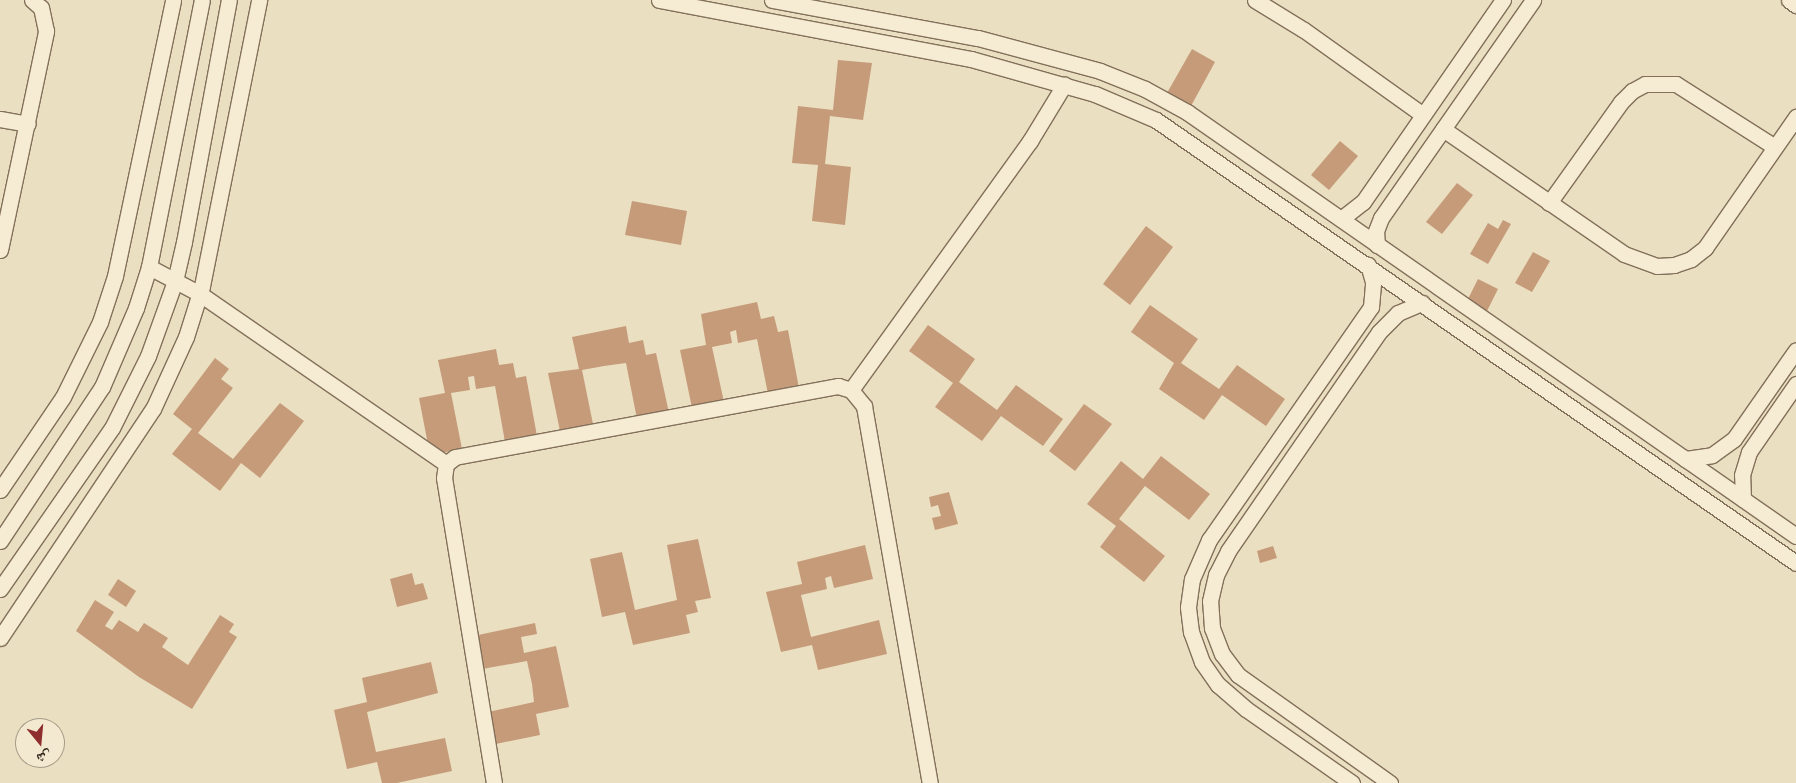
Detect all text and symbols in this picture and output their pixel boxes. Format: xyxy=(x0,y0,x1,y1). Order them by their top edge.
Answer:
north arrow xyxy=(15,718,65,768)
text: ش xyxy=(35,748,54,766)

